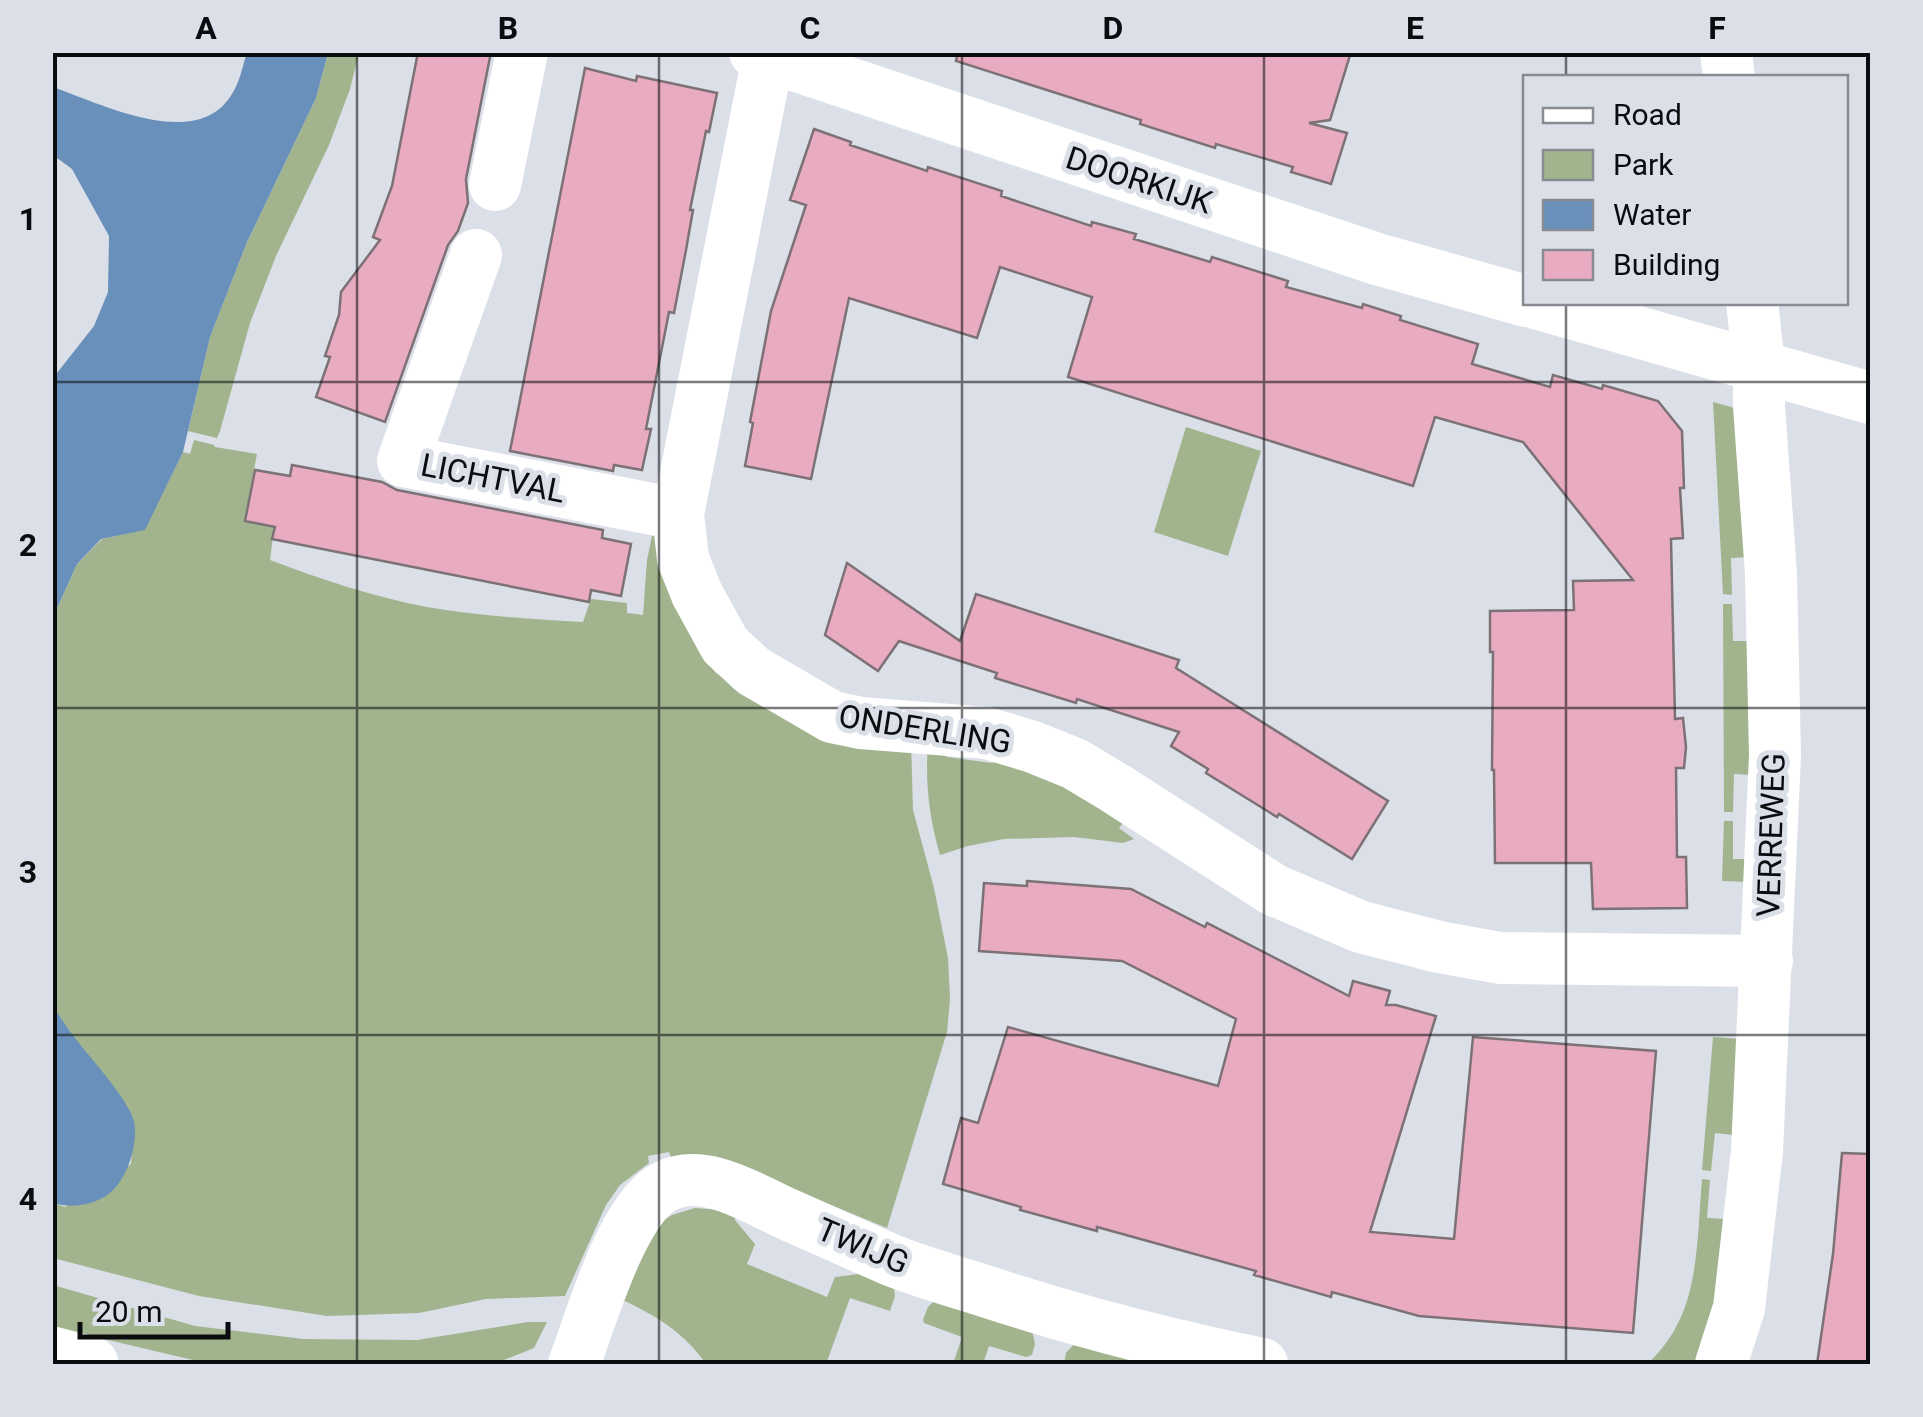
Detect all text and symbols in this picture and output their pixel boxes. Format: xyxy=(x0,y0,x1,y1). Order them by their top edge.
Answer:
text: A xyxy=(195,9,217,47)
text: B xyxy=(498,9,518,47)
text: C xyxy=(800,9,820,47)
text: D xyxy=(1103,9,1123,47)
text: E xyxy=(1406,9,1424,47)
text: F xyxy=(1708,9,1726,47)
legend xyxy=(1523,75,1848,305)
text: Road xyxy=(1613,97,1682,132)
street label: DOORKIJK xyxy=(1061,139,1218,222)
text: Park xyxy=(1613,147,1674,182)
text: Water xyxy=(1613,197,1691,232)
text: 1 xyxy=(19,200,37,238)
text: Building xyxy=(1613,247,1720,282)
street label: LICHTVAL xyxy=(418,445,568,511)
text: 2 xyxy=(19,526,37,564)
street label: ONDERLING xyxy=(836,697,1014,761)
street label: VERREWEG xyxy=(1749,752,1793,918)
text: 3 xyxy=(19,853,37,891)
text: 4 xyxy=(19,1180,37,1218)
street label: TWIJG xyxy=(811,1210,915,1282)
scale bar xyxy=(80,1277,228,1339)
text: 20 m xyxy=(95,1294,162,1329)

